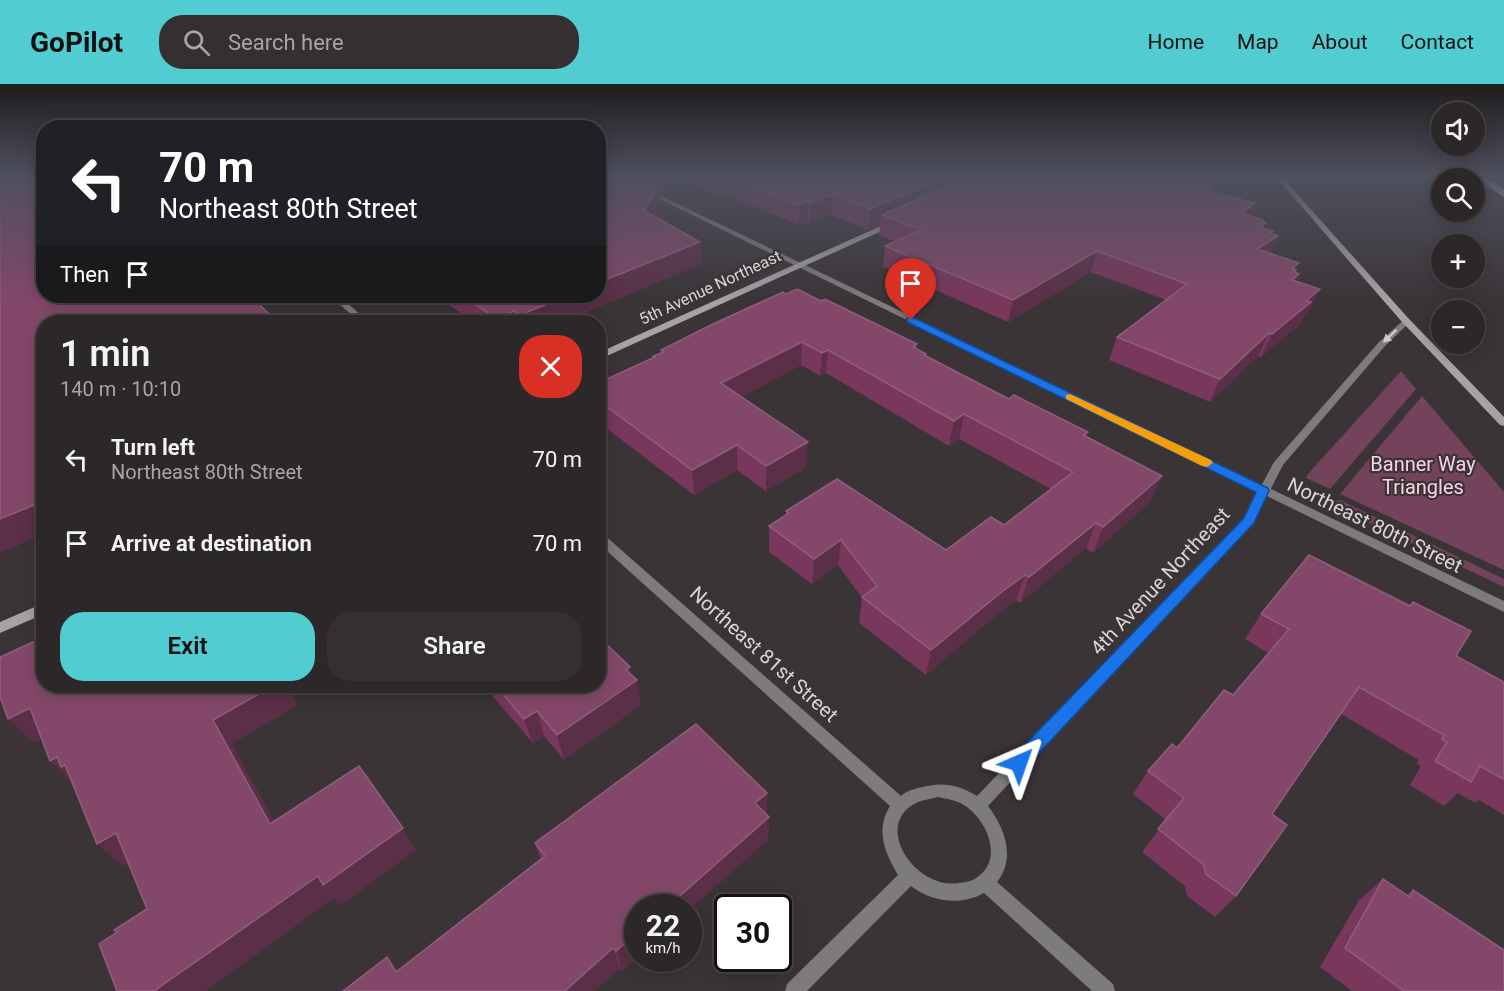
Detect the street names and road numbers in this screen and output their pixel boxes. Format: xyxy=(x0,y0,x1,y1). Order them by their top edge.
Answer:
street label: 5th Avenue Northeast xyxy=(636,246,784,329)
street label: Northeast 80th Street xyxy=(1284,472,1466,578)
street label: 4th Avenue Northeast xyxy=(1085,502,1235,660)
street label: Northeast 81st Street xyxy=(685,581,843,727)

